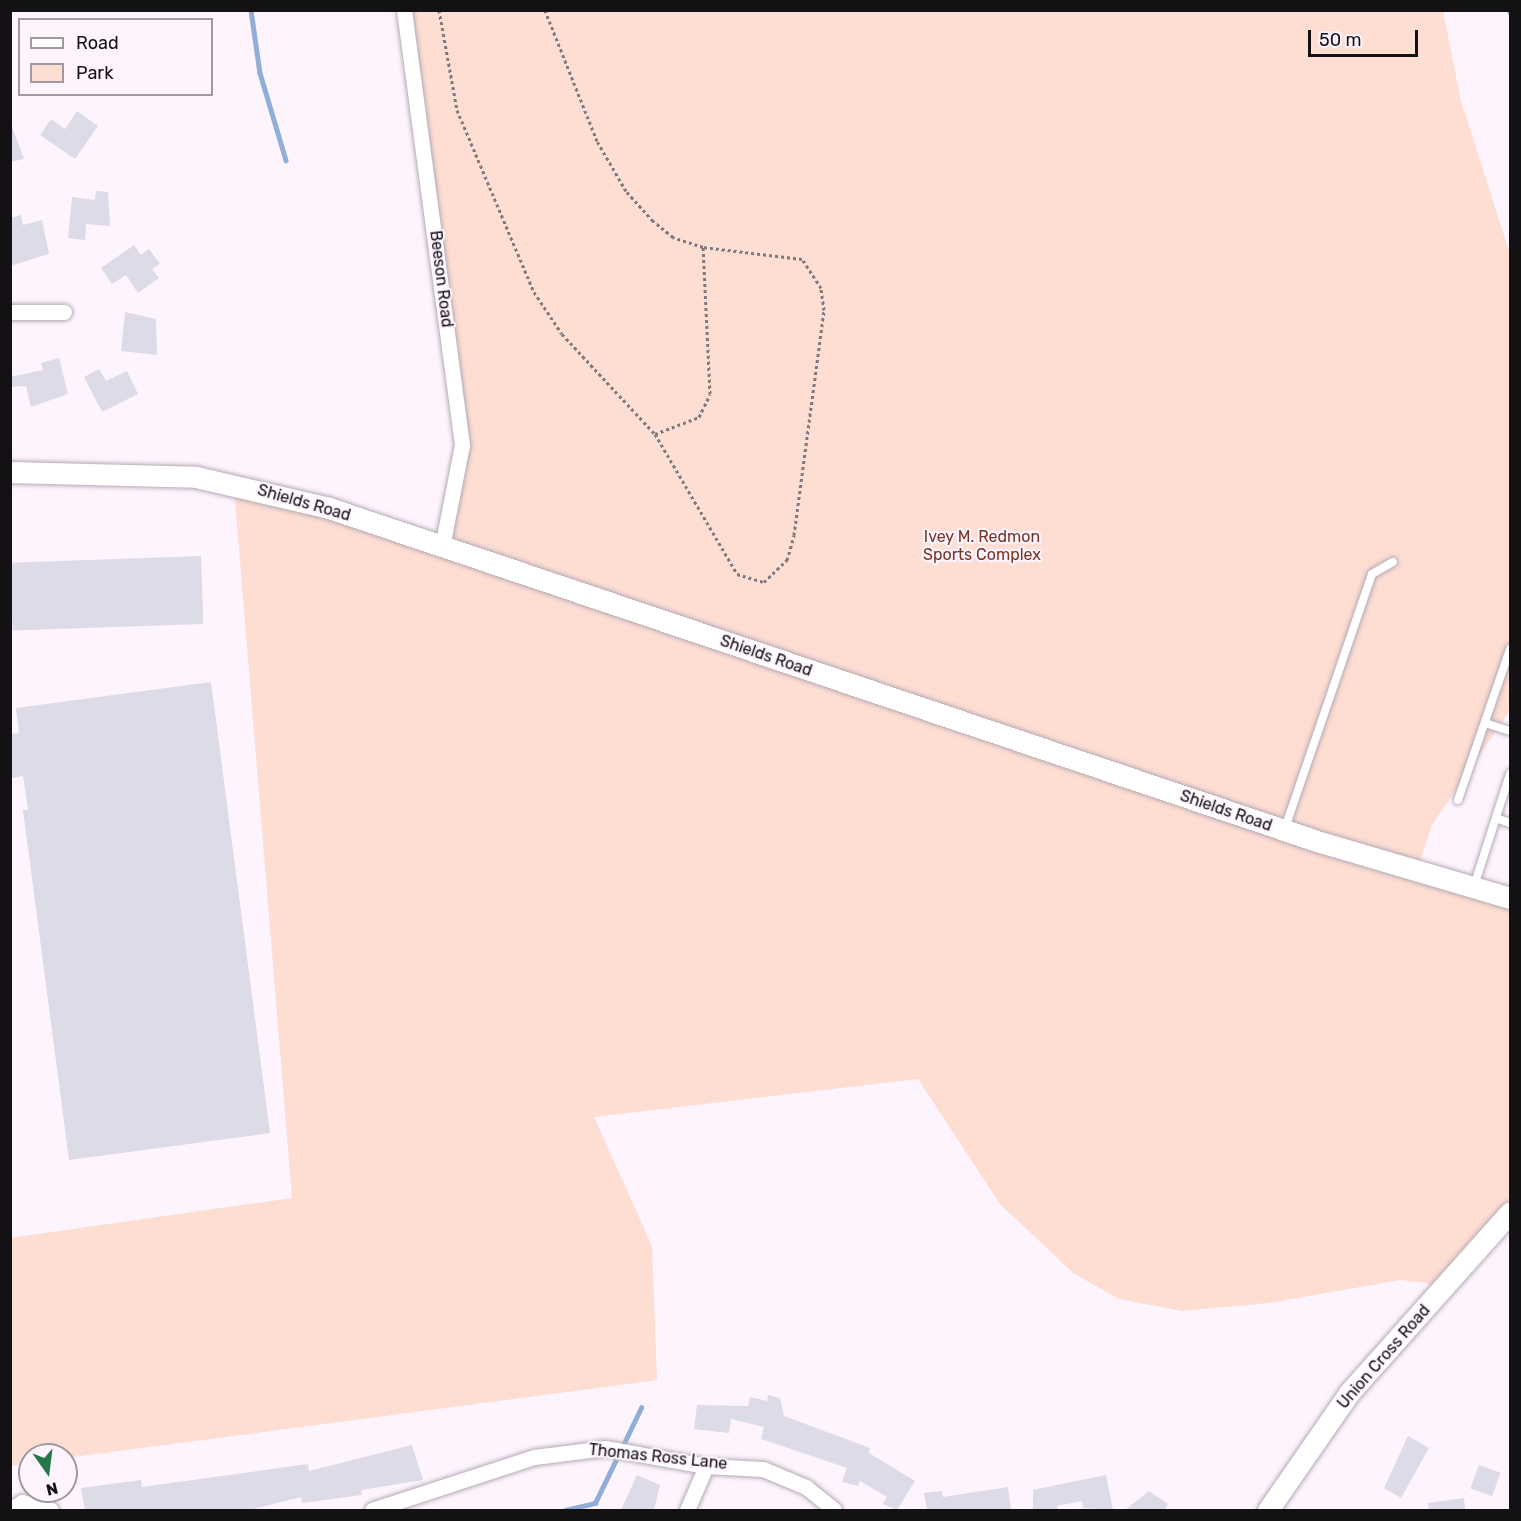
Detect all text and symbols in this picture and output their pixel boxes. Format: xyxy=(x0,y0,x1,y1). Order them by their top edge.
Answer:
legend xyxy=(18,18,213,96)
scale bar xyxy=(1311,18,1420,56)
text: 50 m xyxy=(1319,29,1362,51)
text: Road xyxy=(76,32,119,54)
text: Park xyxy=(76,62,113,84)
street label: Beeson Road xyxy=(426,229,456,329)
street label: Shields Road xyxy=(255,481,353,525)
park label: Ivey M. Redmon Sports Complex xyxy=(923,527,1041,565)
street label: Shields Road xyxy=(718,631,814,681)
street label: Shields Road xyxy=(1178,786,1274,836)
street label: Union Cross Road xyxy=(1334,1301,1434,1413)
street label: Thomas Ross Lane xyxy=(588,1440,728,1474)
north arrow xyxy=(18,1443,78,1503)
text: N xyxy=(44,1478,60,1500)

